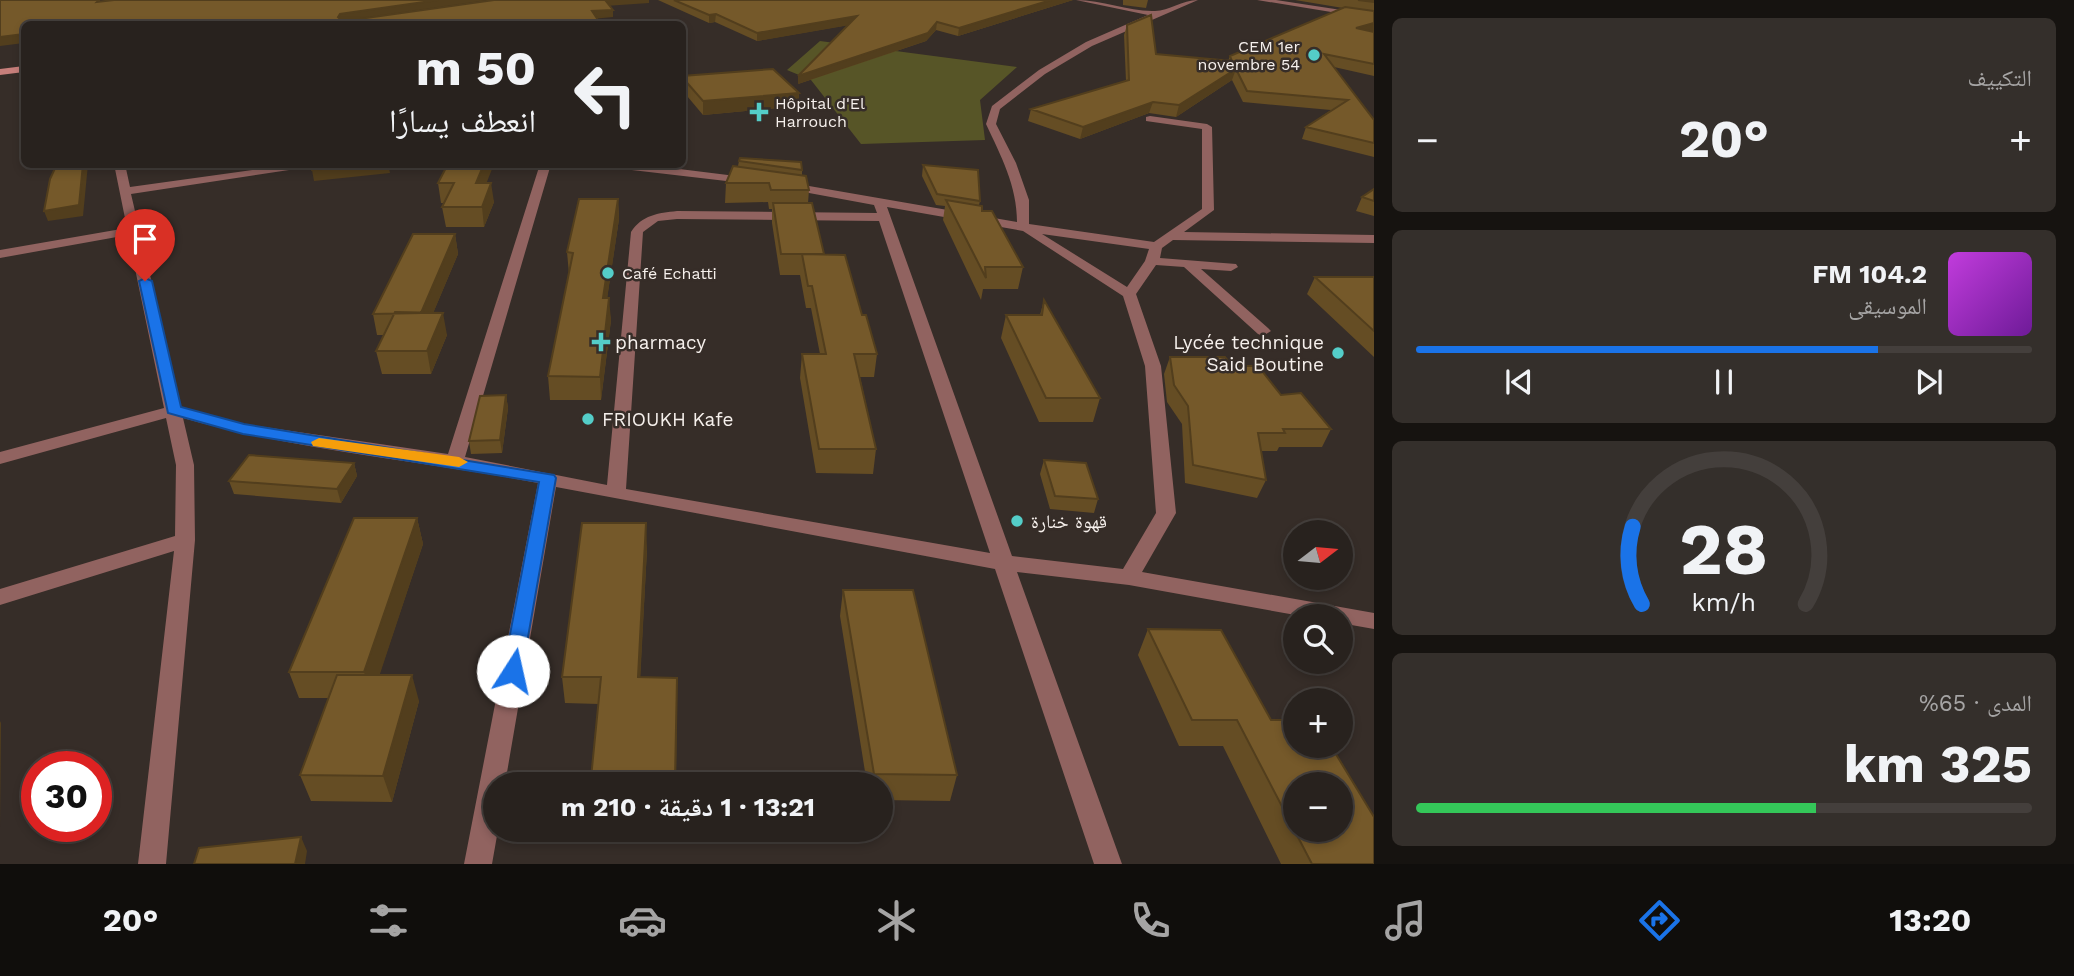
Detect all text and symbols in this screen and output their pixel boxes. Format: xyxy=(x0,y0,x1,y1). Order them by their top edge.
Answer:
place label: CEM 1er novembre 54 xyxy=(1198,37,1300,74)
text: 50 m xyxy=(416,39,536,97)
marker: CEM 1er novembre 54 xyxy=(1306,47,1322,63)
icon: left xyxy=(560,49,651,140)
text: التكييف xyxy=(1967,65,2032,92)
place label: Hôpital d'El Harrouch xyxy=(775,94,865,131)
text: انعطف يسارًا xyxy=(389,102,536,140)
marker: Hôpital d'El Harrouch xyxy=(749,102,769,122)
text: 20° xyxy=(1679,109,1769,170)
text: − xyxy=(1416,118,1439,162)
text: + xyxy=(2009,118,2032,162)
pin xyxy=(115,209,175,281)
icon: arrive xyxy=(126,220,164,258)
text: 104.2 FM xyxy=(1812,259,1927,289)
place label: Café Echatti xyxy=(622,264,717,283)
marker: Café Echatti xyxy=(600,265,616,281)
text: الموسيقى xyxy=(1848,293,1927,320)
place label: pharmacy xyxy=(615,331,706,354)
place label: Lycée technique Said Boutine xyxy=(1173,331,1324,376)
marker: pharmacy xyxy=(593,334,609,350)
marker: Lycée technique Said Boutine xyxy=(1330,345,1346,361)
icon: previous xyxy=(1500,363,1538,401)
icon: pause xyxy=(1705,363,1743,401)
icon: next xyxy=(1910,363,1948,401)
place label: FRIOUKH Kafe xyxy=(602,408,733,431)
marker: FRIOUKH Kafe xyxy=(580,411,596,427)
text: 28 xyxy=(1679,506,1769,592)
place label: قهوة خنارة xyxy=(1031,510,1107,533)
marker: قهوة خنارة xyxy=(1009,513,1025,529)
north arrow xyxy=(1283,520,1353,590)
map controls xyxy=(1283,520,1353,842)
text: km/h xyxy=(1692,588,1756,617)
button: search xyxy=(1283,604,1353,674)
position arrow xyxy=(476,634,550,708)
button: + xyxy=(1283,688,1353,758)
text: المدى · 65% xyxy=(1919,690,2032,717)
text: 325 km xyxy=(1844,734,2032,795)
speed limit sign: 30 xyxy=(21,751,112,842)
button: − xyxy=(1283,772,1353,842)
text: 13:21 · 1 دقيقة · 210 m xyxy=(561,792,815,822)
icon: filters xyxy=(364,896,413,945)
icon: car xyxy=(618,896,667,945)
icon: climate xyxy=(872,896,921,945)
icon: phone xyxy=(1126,896,1175,945)
icon: music xyxy=(1381,896,1430,945)
icon: directions xyxy=(1635,896,1684,945)
text: 20° xyxy=(103,901,158,939)
text: 13:20 xyxy=(1889,901,1971,939)

